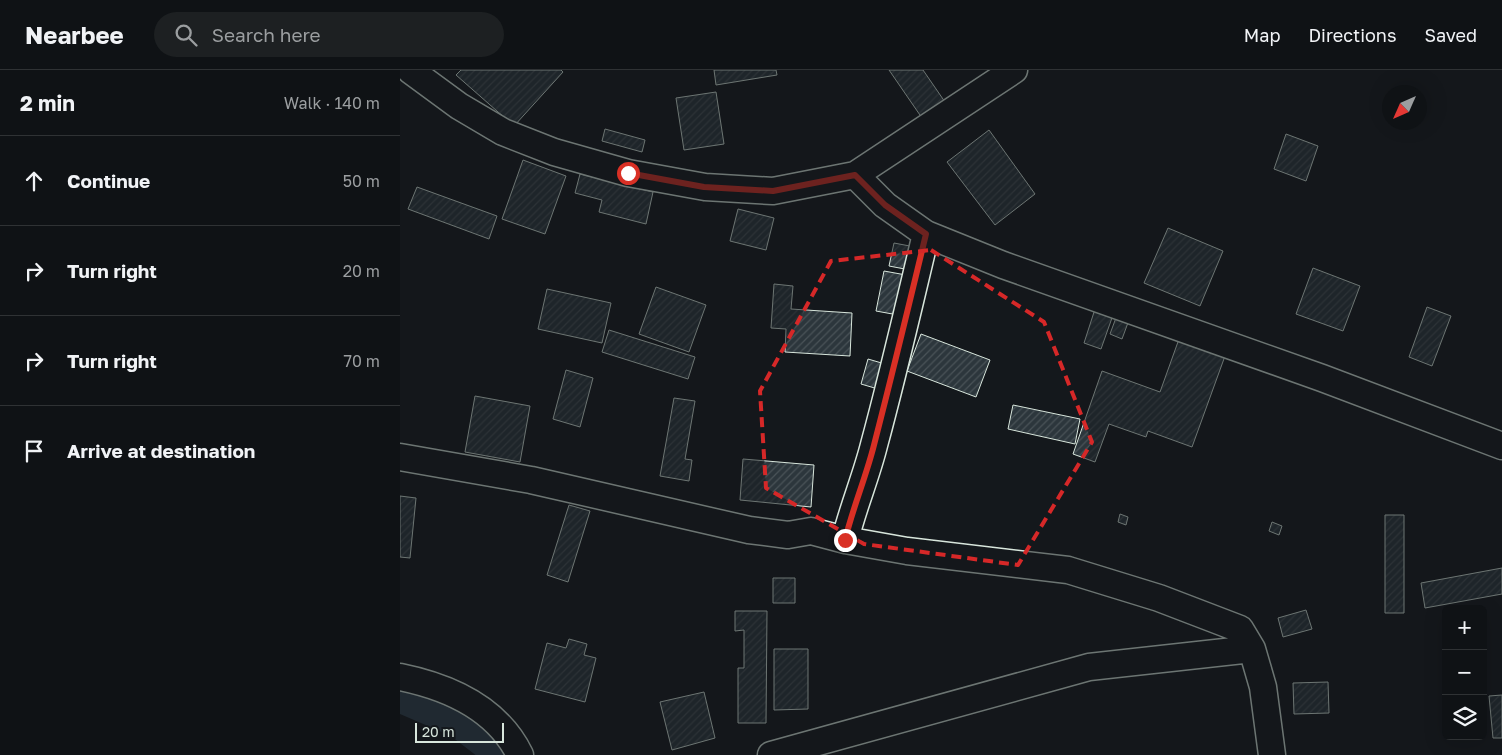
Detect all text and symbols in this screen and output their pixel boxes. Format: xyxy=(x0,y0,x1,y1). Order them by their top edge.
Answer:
search box xyxy=(154,12,504,57)
text: Nearbee xyxy=(25,20,124,49)
icon: search xyxy=(172,21,200,49)
text: Search here xyxy=(212,23,321,46)
text: Map xyxy=(1244,24,1280,46)
text: Directions xyxy=(1308,24,1396,46)
text: Saved xyxy=(1424,24,1477,46)
north arrow xyxy=(1382,85,1427,130)
text: 2 min xyxy=(20,90,75,116)
text: Walk · 140 m xyxy=(284,93,380,113)
route start xyxy=(617,162,640,185)
icon: ahead xyxy=(20,167,48,195)
text: Continue xyxy=(67,169,150,192)
text: 50 m xyxy=(343,171,380,191)
icon: right xyxy=(20,257,48,285)
text: Turn right xyxy=(67,259,157,282)
text: 20 m xyxy=(343,261,380,281)
icon: right xyxy=(20,347,48,375)
text: Turn right xyxy=(67,349,157,372)
text: 70 m xyxy=(343,351,380,371)
icon: arrive xyxy=(20,437,48,465)
text: Arrive at destination xyxy=(67,439,255,462)
route end xyxy=(834,529,857,552)
map controls xyxy=(1442,605,1487,740)
button: + xyxy=(1442,605,1487,650)
button: − xyxy=(1442,650,1487,695)
button: layers xyxy=(1442,695,1487,740)
scale bar xyxy=(415,720,504,743)
text: 20 m xyxy=(422,723,455,740)

